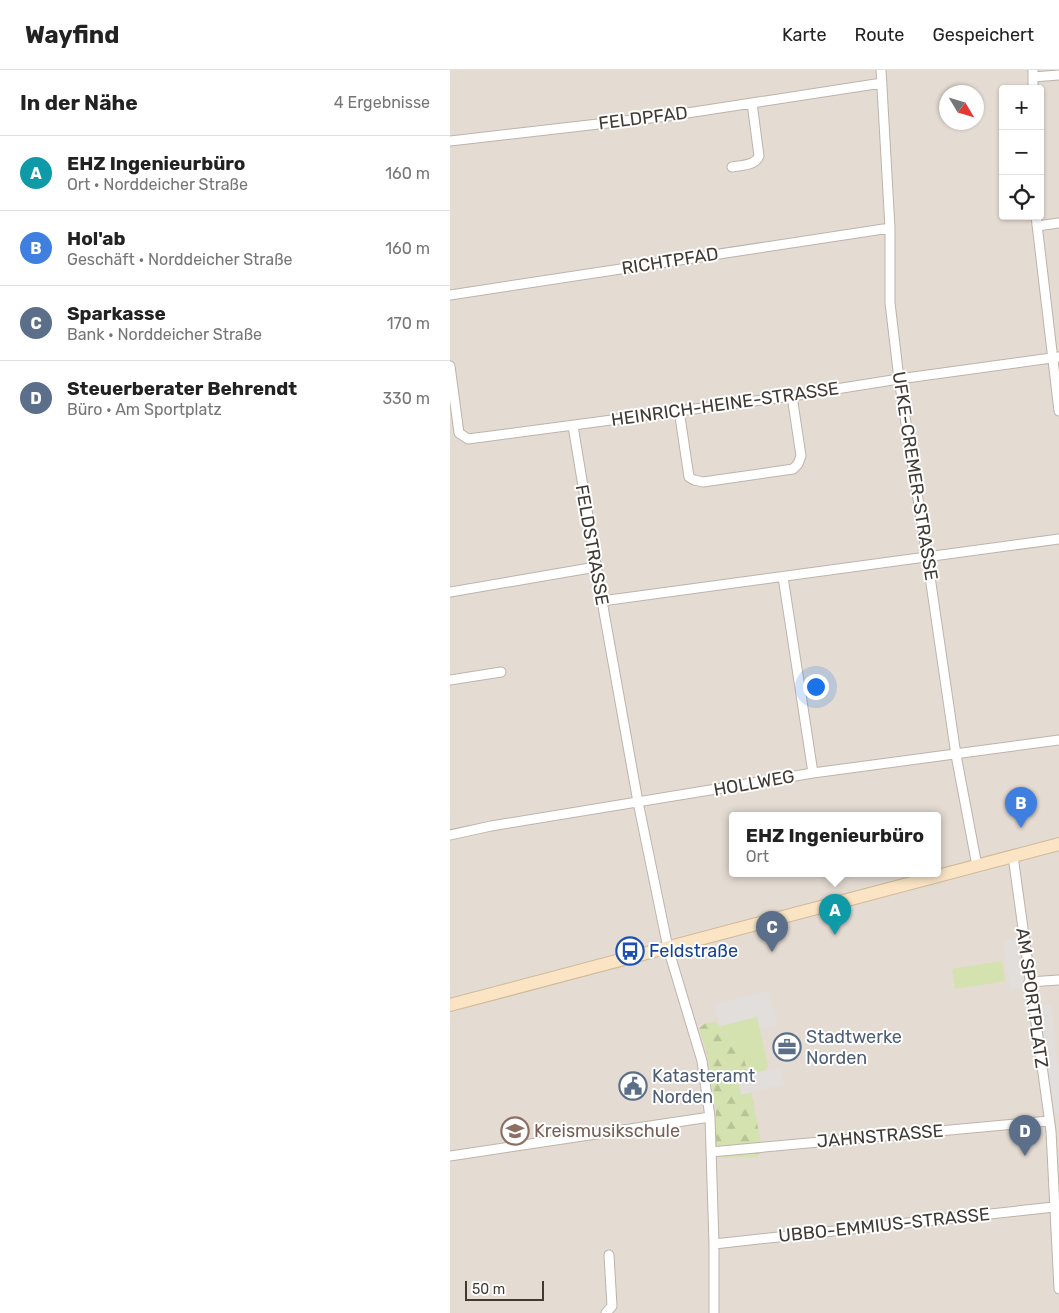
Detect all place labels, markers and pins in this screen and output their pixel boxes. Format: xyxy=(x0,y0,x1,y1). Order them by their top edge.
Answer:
pin: B xyxy=(1005,787,1037,828)
pin: A xyxy=(819,894,851,935)
pin: C xyxy=(756,911,788,952)
bus stop icon: Feldstraße xyxy=(615,936,645,966)
place label: Feldstraße xyxy=(649,940,738,962)
place label: Stadtwerke Norden xyxy=(806,1026,902,1069)
office icon: Stadtwerke Norden xyxy=(772,1032,802,1062)
place label: Katasteramt Norden xyxy=(652,1065,755,1108)
public building icon: Katasteramt Norden xyxy=(618,1071,648,1101)
pin: D xyxy=(1009,1115,1041,1156)
school or university icon: Kreismusikschule xyxy=(500,1116,530,1146)
place label: Kreismusikschule xyxy=(534,1120,680,1142)

